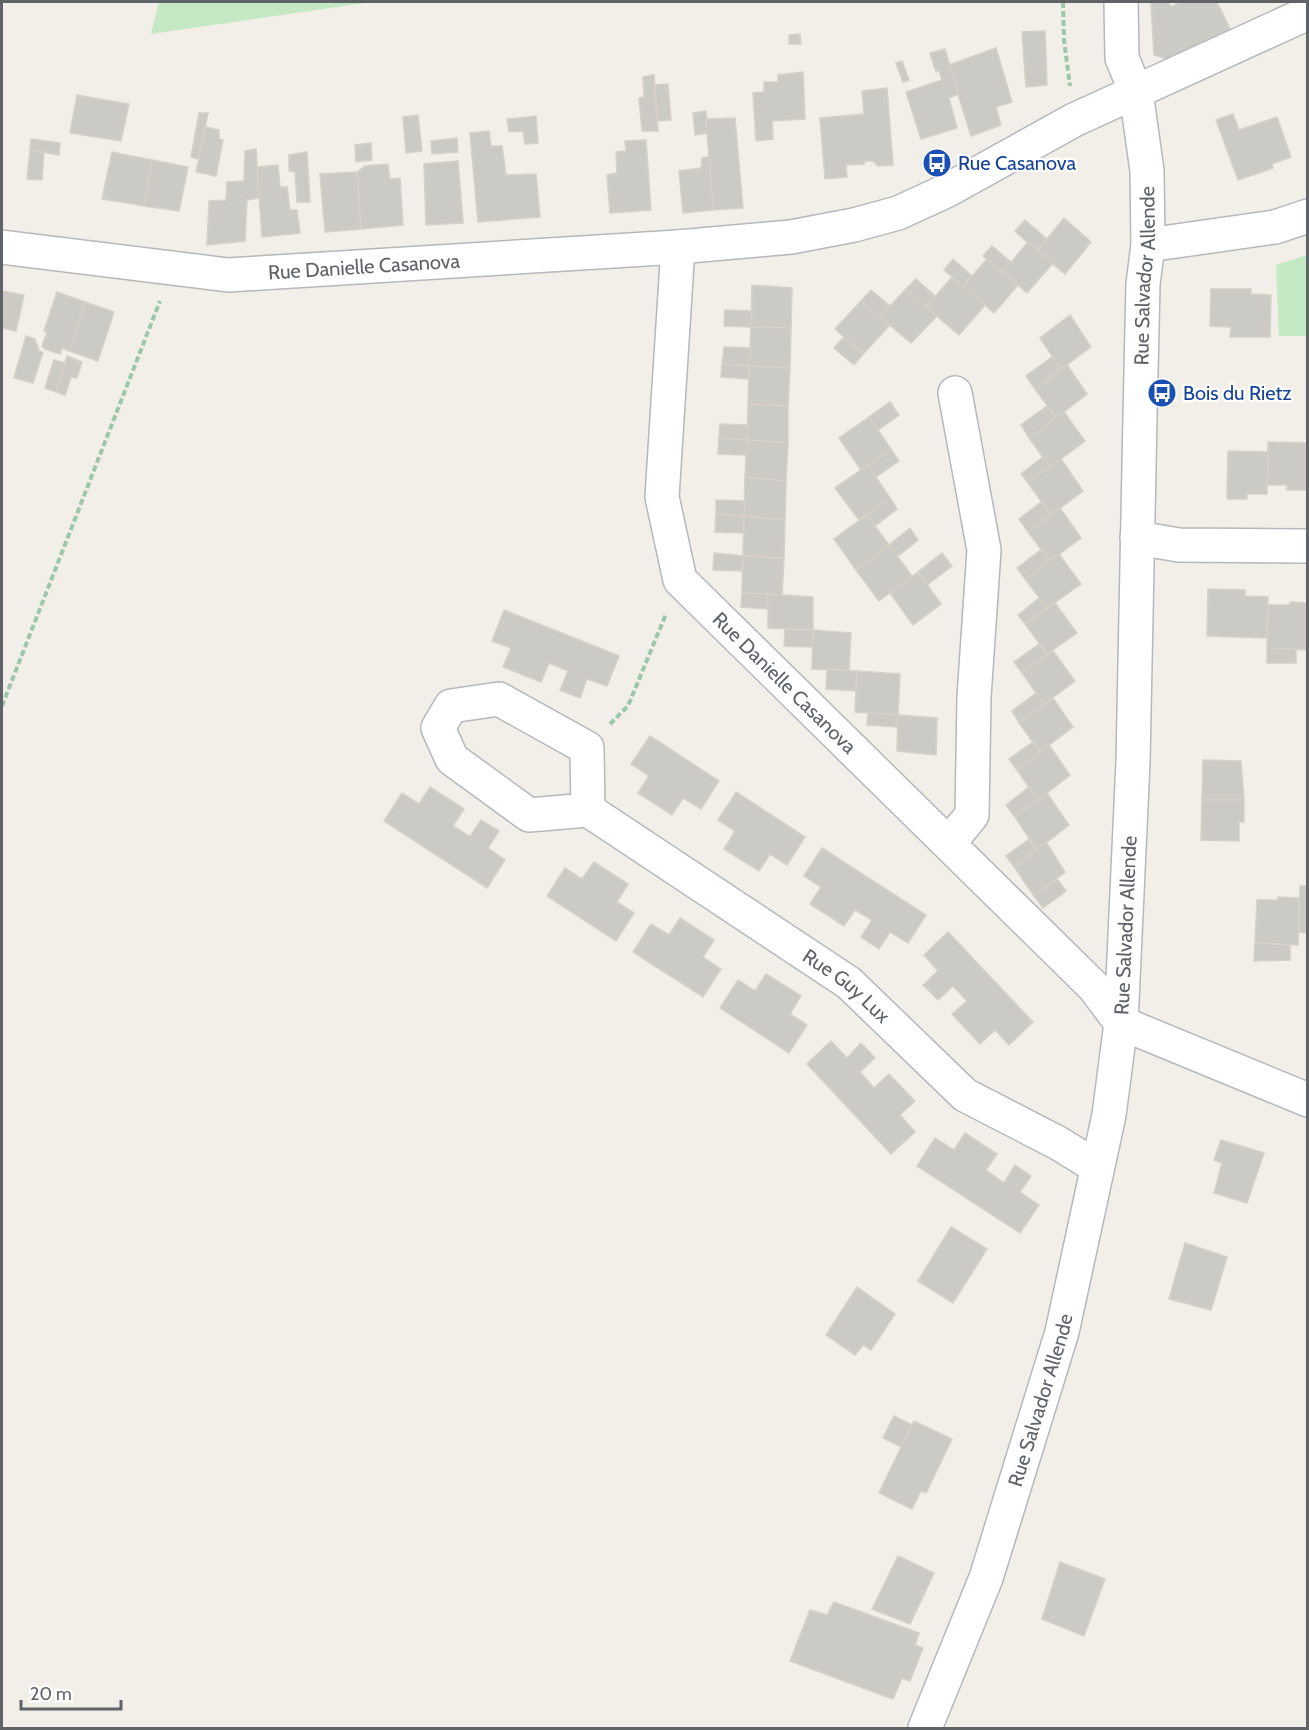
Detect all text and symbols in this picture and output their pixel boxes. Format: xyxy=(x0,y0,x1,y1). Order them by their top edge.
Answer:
bus stop icon: Rue Casanova xyxy=(921,147,953,179)
place label: Rue Casanova xyxy=(958,151,1077,175)
street label: Rue Salvador Allende xyxy=(1129,186,1160,366)
street label: Rue Danielle Casanova xyxy=(267,249,461,284)
bus stop icon: Bois du Rietz xyxy=(1146,377,1178,409)
place label: Bois du Rietz xyxy=(1183,381,1292,405)
street label: Rue Danielle Casanova xyxy=(708,607,862,759)
street label: Rue Salvador Allende xyxy=(1109,835,1142,1016)
street label: Rue Guy Lux xyxy=(798,944,895,1028)
street label: Rue Salvador Allende xyxy=(1003,1311,1078,1490)
scale bar xyxy=(21,1673,122,1711)
text: 20 m xyxy=(30,1683,72,1705)

